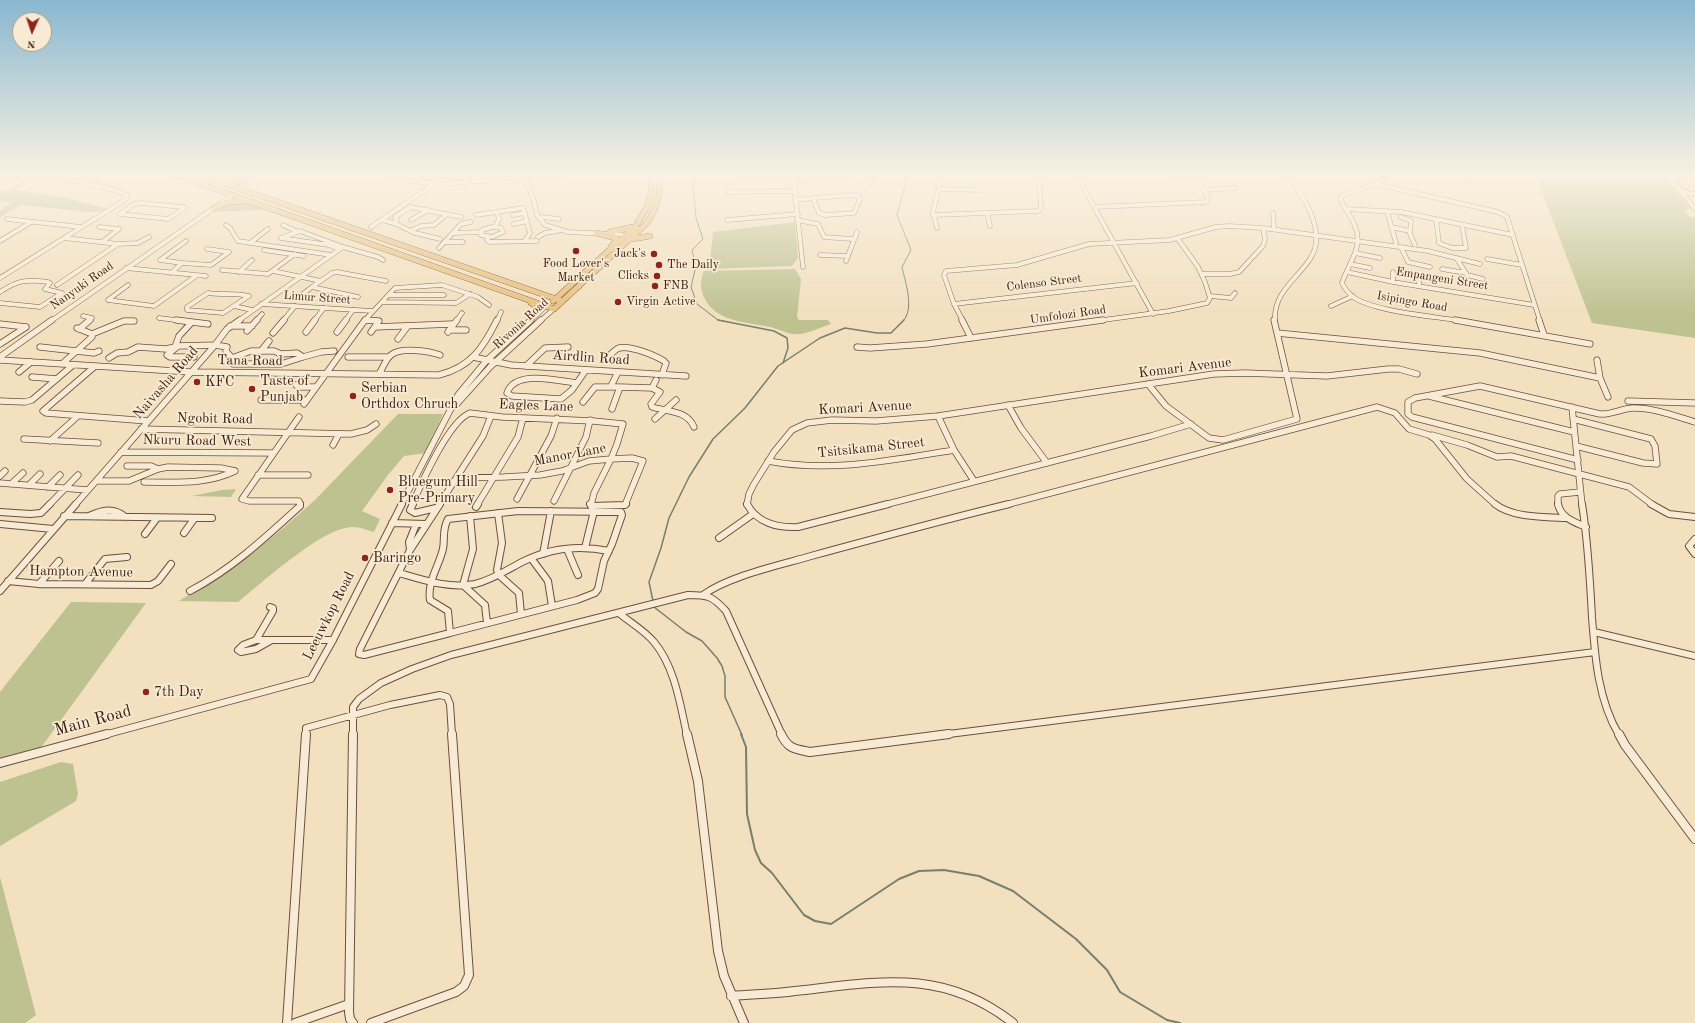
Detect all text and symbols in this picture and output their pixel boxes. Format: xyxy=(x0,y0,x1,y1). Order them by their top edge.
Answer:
north arrow xyxy=(12,12,52,52)
text: N xyxy=(27,38,36,49)
marker: Food Lover's Market xyxy=(571,246,581,256)
place label: Jack's xyxy=(614,247,646,261)
marker: Jack's xyxy=(649,249,659,259)
place label: Food Lover's Market xyxy=(543,257,609,285)
place label: The Daily xyxy=(667,258,719,272)
street label: Nanyuki Road xyxy=(48,259,116,313)
marker: The Daily xyxy=(654,260,664,270)
street label: Empangeni Street xyxy=(1395,265,1489,293)
place label: Clicks xyxy=(618,269,649,283)
marker: Clicks xyxy=(652,271,662,281)
street label: Colenso Street xyxy=(1006,271,1082,295)
place label: FNB xyxy=(663,279,689,293)
marker: FNB xyxy=(650,281,660,291)
street label: Limur Street xyxy=(283,288,351,308)
street label: Isipingo Road xyxy=(1375,289,1449,315)
street label: Rivonia Road xyxy=(490,295,552,353)
place label: Virgin Active xyxy=(626,295,696,309)
marker: Virgin Active xyxy=(613,297,623,307)
street label: Umfolozi Road xyxy=(1029,303,1107,327)
street label: Naivasha Road xyxy=(130,343,202,423)
street label: Airdlin Road xyxy=(552,347,630,369)
street label: Tana Road xyxy=(217,352,283,370)
street label: Komari Avenue xyxy=(1138,354,1232,382)
place label: Taste of Punjab xyxy=(260,373,309,406)
place label: KFC xyxy=(205,374,234,390)
marker: KFC xyxy=(192,377,202,387)
place label: Serbian Orthdox Chruch xyxy=(361,380,458,412)
marker: Taste of Punjab xyxy=(247,384,257,394)
marker: Serbian Orthdox Chruch xyxy=(348,391,358,401)
street label: Eagles Lane xyxy=(498,396,574,416)
street label: Komari Avenue xyxy=(818,397,912,419)
street label: Ngobit Road xyxy=(177,410,253,428)
street label: Nkuru Road West xyxy=(142,432,252,450)
street label: Tsitsikama Street xyxy=(816,434,926,462)
street label: Manor Lane xyxy=(533,440,607,470)
place label: Bluegum Hill Pre-Primary xyxy=(398,474,478,506)
marker: Bluegum Hill Pre-Primary xyxy=(385,485,395,495)
place label: Baringo xyxy=(373,550,421,566)
marker: Baringo xyxy=(360,553,370,563)
street label: Hampton Avenue xyxy=(29,563,133,581)
street label: Leeuwkop Road xyxy=(299,569,359,663)
place label: 7th Day xyxy=(154,684,204,700)
marker: 7th Day xyxy=(141,687,151,697)
street label: Main Road xyxy=(52,701,134,741)

